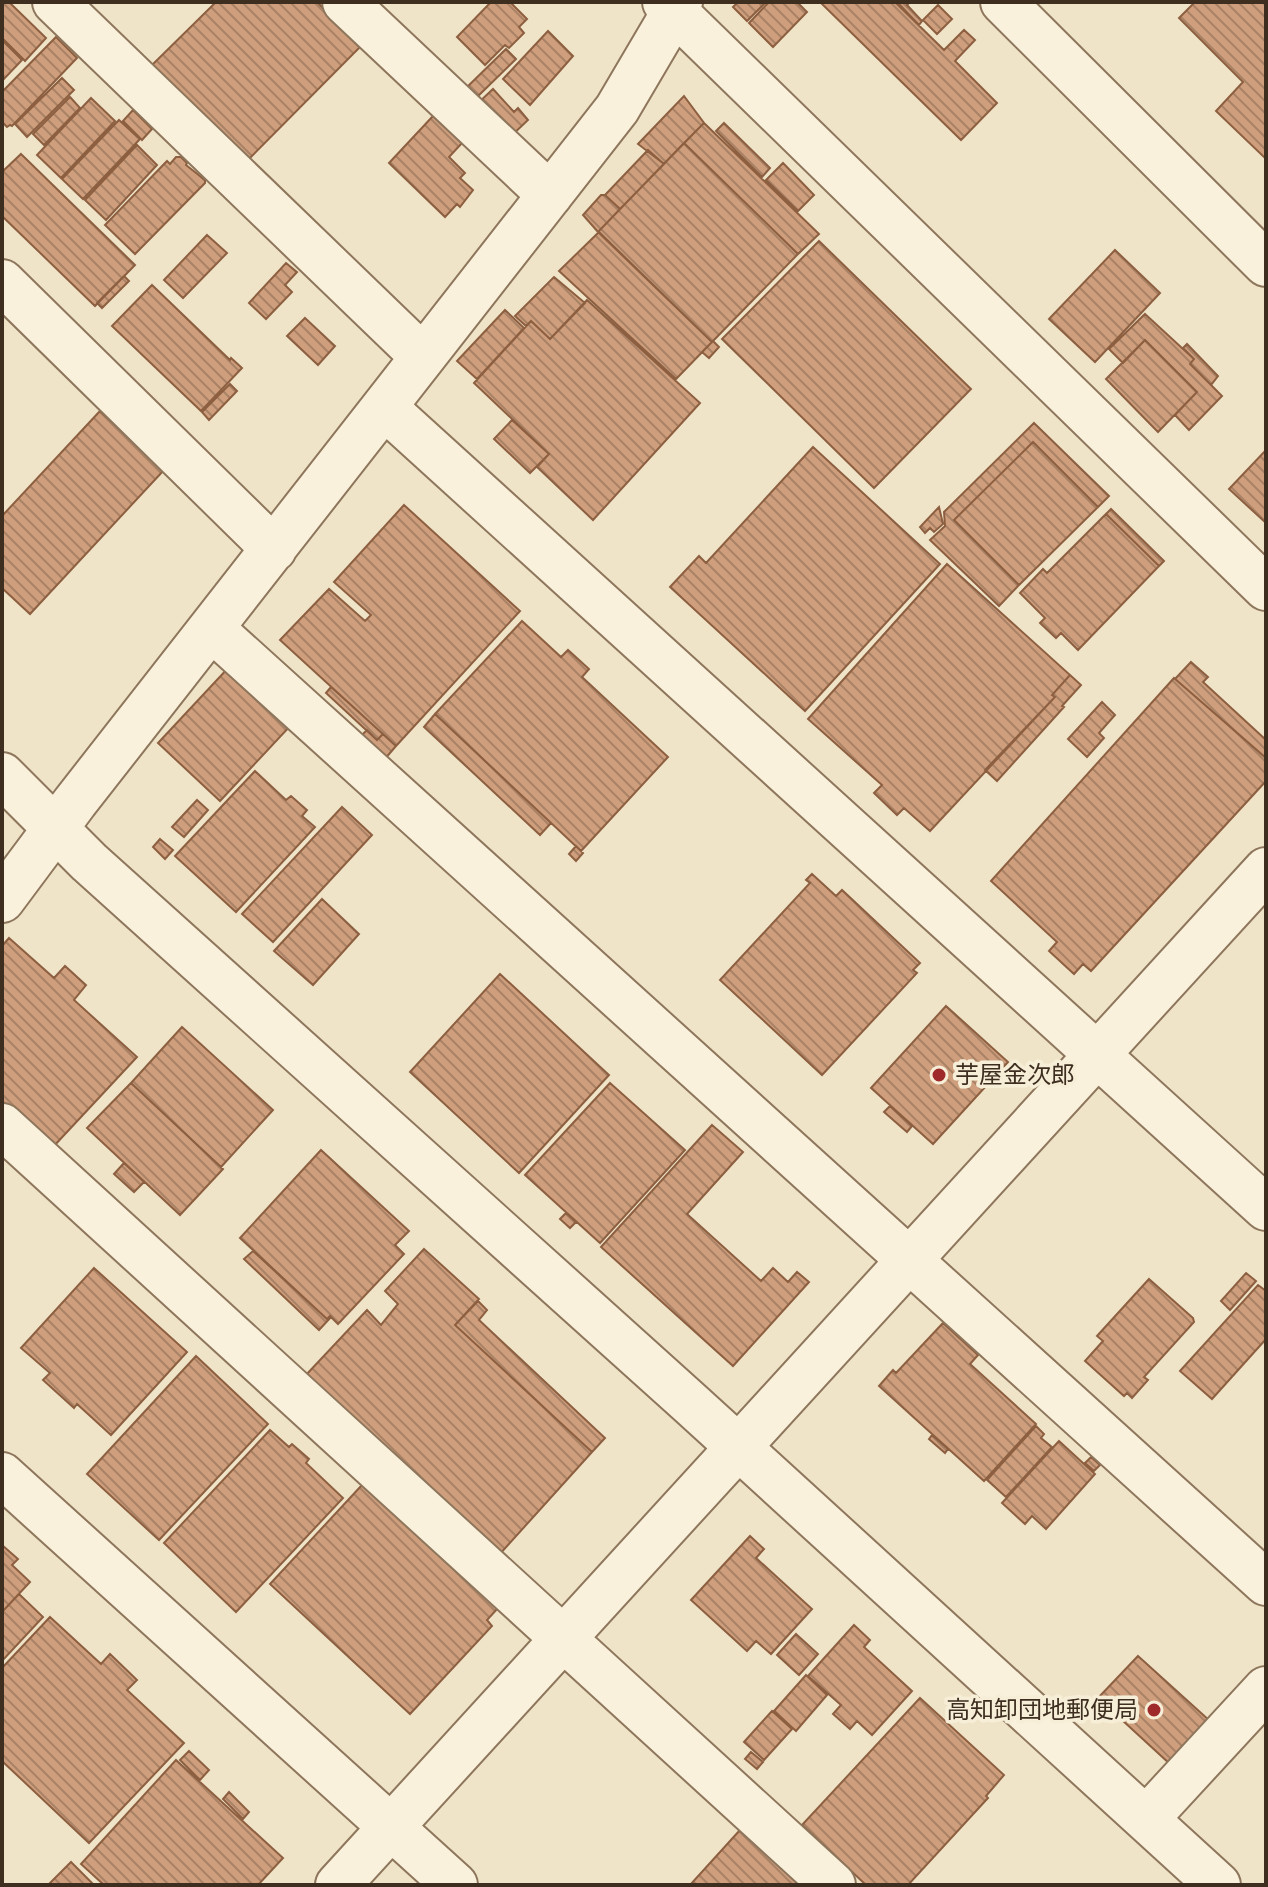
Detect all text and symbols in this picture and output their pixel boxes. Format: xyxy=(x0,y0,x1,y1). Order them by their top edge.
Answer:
place label: 芋屋金次郎 xyxy=(955,1061,1075,1089)
marker: 芋屋金次郎 xyxy=(930,1066,948,1084)
place label: 高知卸団地郵便局 xyxy=(946,1696,1138,1724)
marker: 高知卸団地郵便局 xyxy=(1145,1701,1163,1719)

